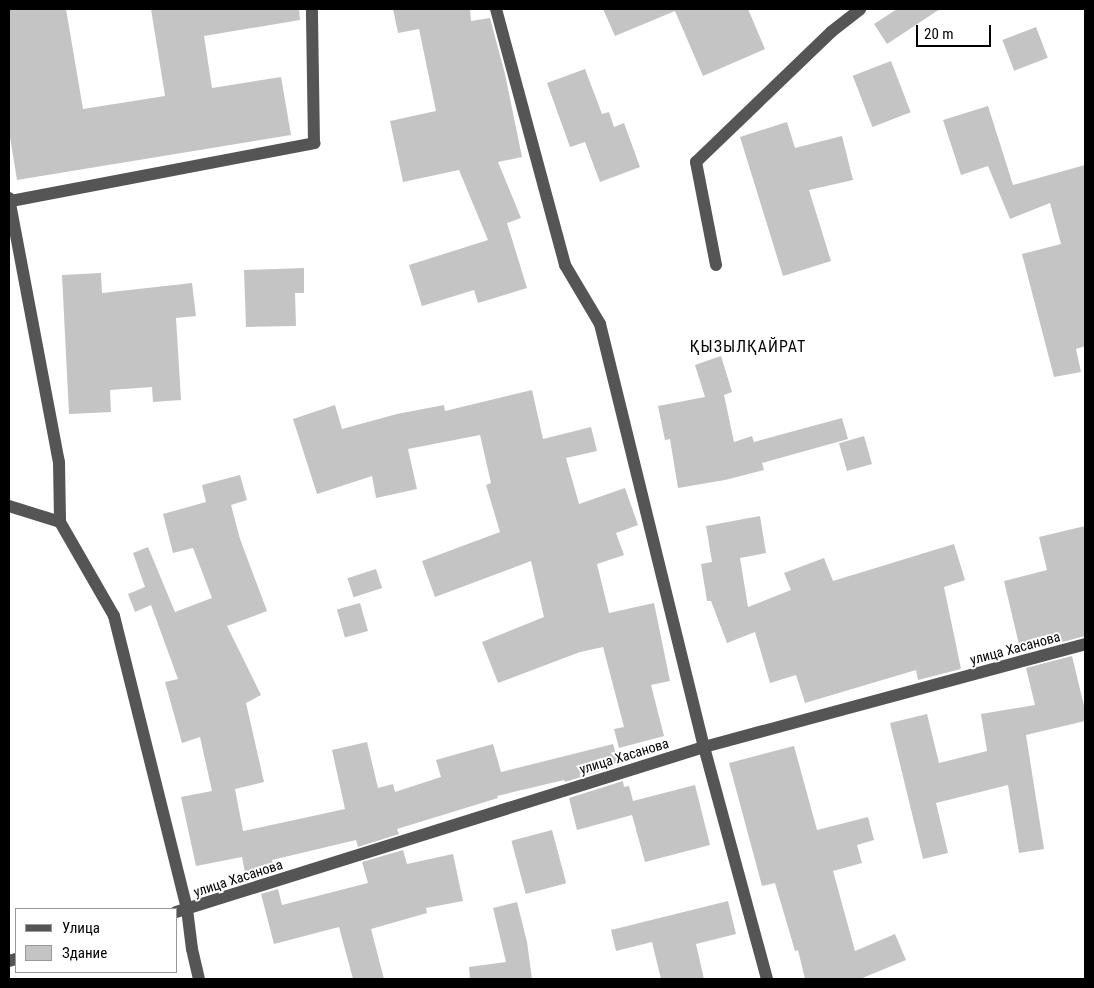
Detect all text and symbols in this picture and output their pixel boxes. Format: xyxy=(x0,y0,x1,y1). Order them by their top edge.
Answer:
scale bar xyxy=(919,15,994,47)
text: 20 m xyxy=(924,25,954,43)
district label: ҚЫЗЫЛҚАЙРАТ xyxy=(688,337,808,357)
street label: улица Хасанова xyxy=(968,628,1062,668)
street label: улица Хасанова xyxy=(577,734,671,778)
street label: улица Хасанова xyxy=(191,856,285,900)
legend xyxy=(15,908,178,973)
text: Улица xyxy=(62,919,100,937)
text: Здание xyxy=(62,944,107,962)

